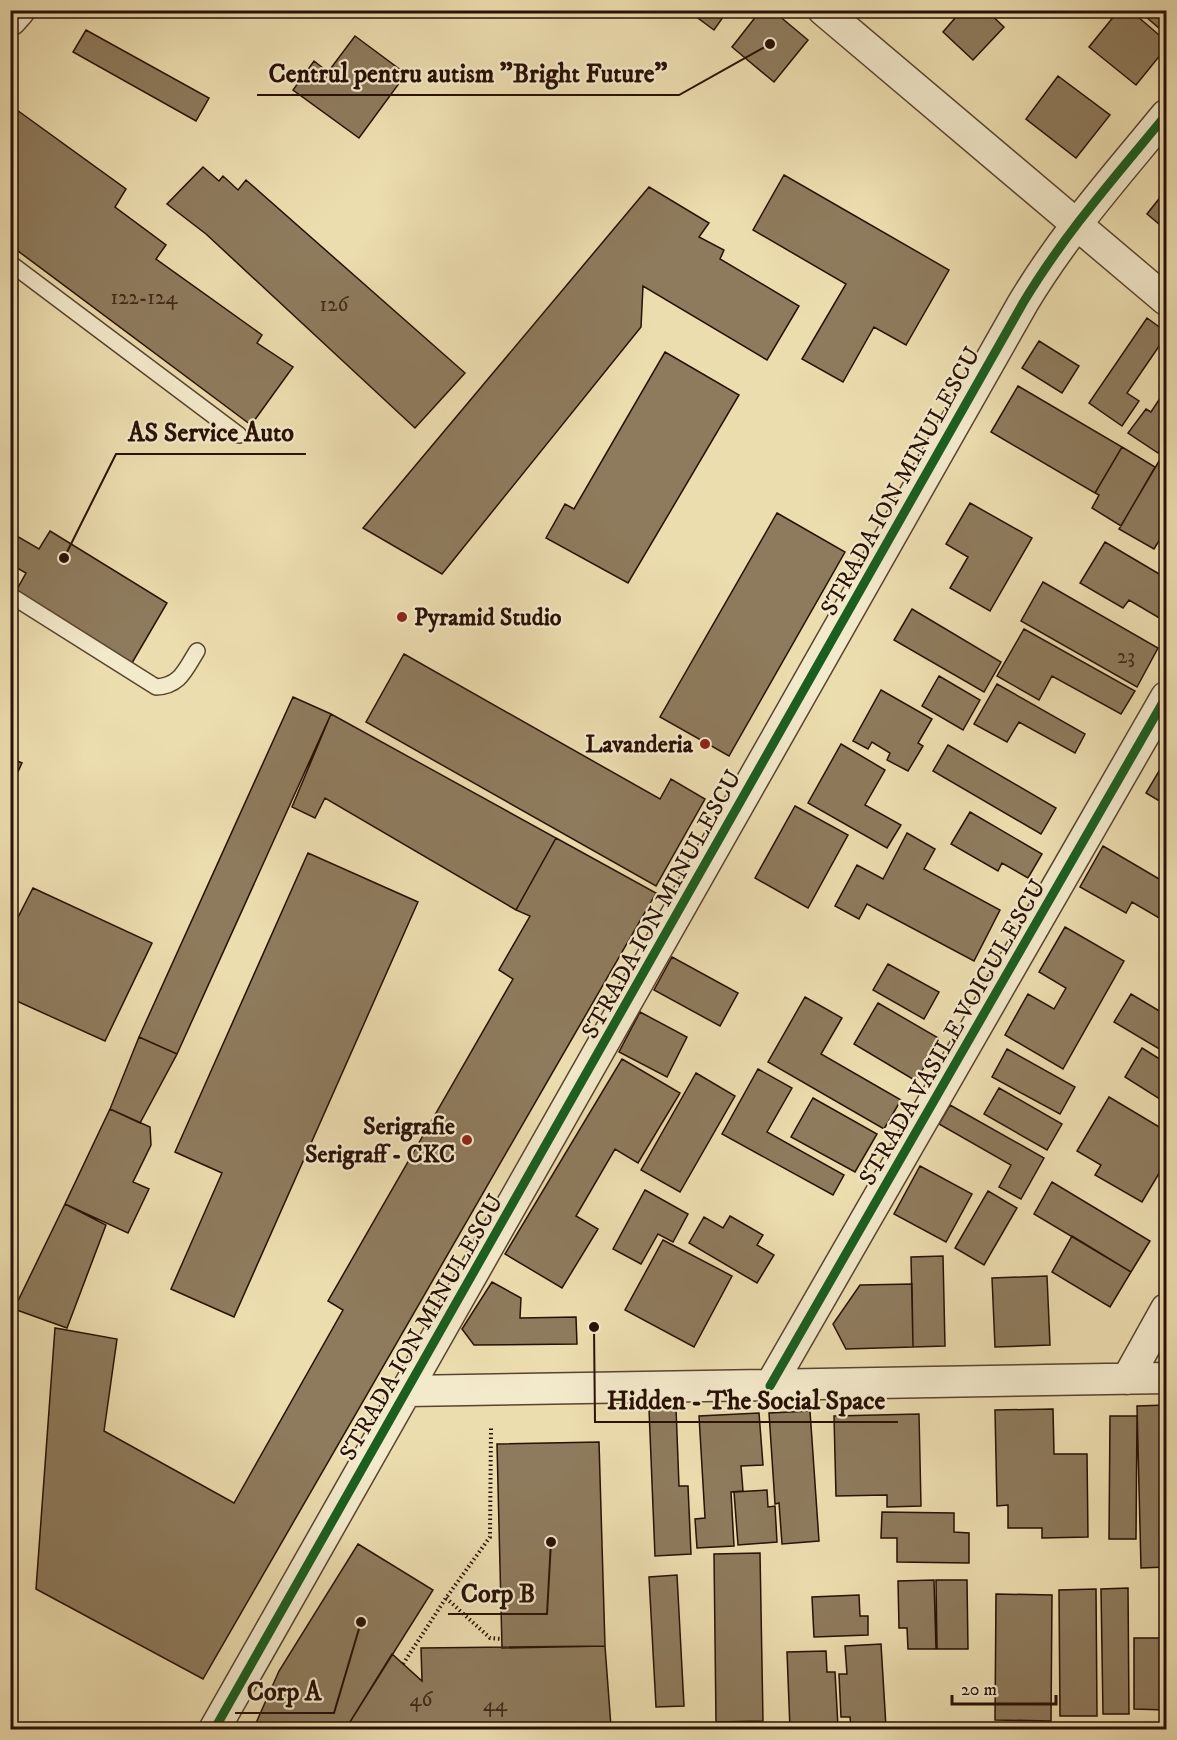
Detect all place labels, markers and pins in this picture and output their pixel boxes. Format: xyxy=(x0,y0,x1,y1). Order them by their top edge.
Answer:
callout: Centrul pentru autism "Bright Future" xyxy=(257,51,679,95)
callout: AS Service Auto xyxy=(116,410,306,454)
place label: Pyramid Studio xyxy=(414,603,562,633)
marker: Pyramid Studio xyxy=(395,610,409,624)
place label: Lavanderia xyxy=(585,730,694,760)
marker: Lavanderia xyxy=(698,737,712,751)
place label: Serigrafie Serigraff - CKC xyxy=(305,1112,455,1170)
marker: Serigrafie Serigraff - CKC xyxy=(460,1133,474,1147)
callout: Hidden - The Social Space xyxy=(595,1378,898,1422)
callout: Corp B xyxy=(448,1570,547,1614)
callout: Corp A xyxy=(235,1669,334,1713)

